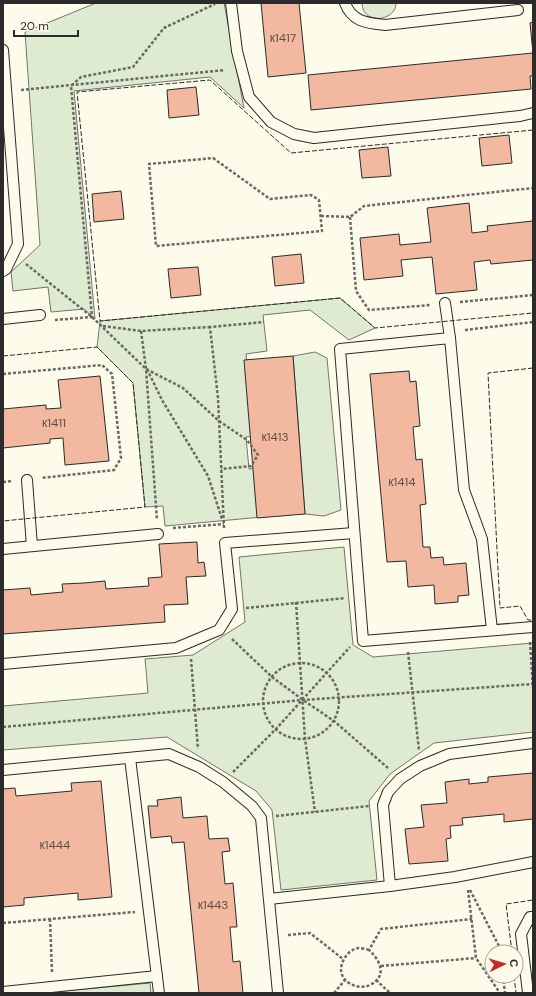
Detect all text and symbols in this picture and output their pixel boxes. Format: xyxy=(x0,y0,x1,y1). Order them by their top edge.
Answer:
scale bar xyxy=(14,12,78,38)
text: 20 m xyxy=(20,18,49,34)
house number: к1417 xyxy=(270,30,296,46)
house number: к1411 xyxy=(42,415,66,431)
house number: к1413 xyxy=(261,429,289,445)
house number: к1414 xyxy=(388,474,416,490)
house number: к1444 xyxy=(40,837,70,853)
house number: к1443 xyxy=(198,897,228,913)
north arrow xyxy=(484,944,524,984)
text: С xyxy=(507,959,521,968)

